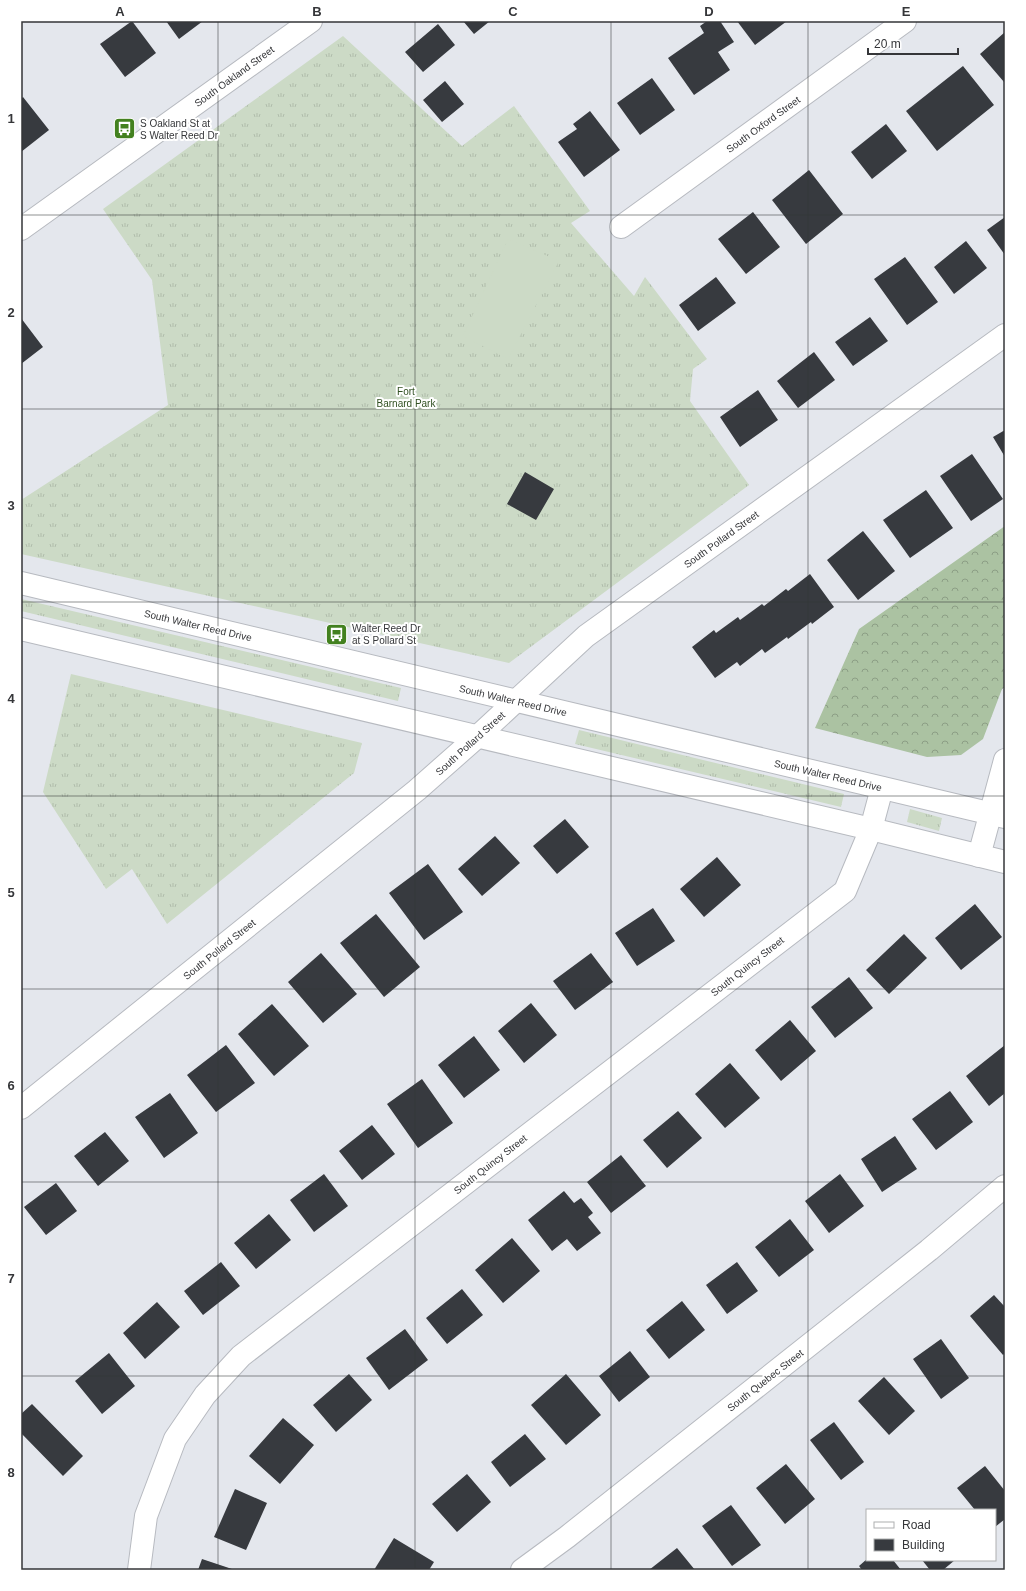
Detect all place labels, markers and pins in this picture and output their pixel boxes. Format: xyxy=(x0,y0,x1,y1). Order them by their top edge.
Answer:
bus stop icon: S Oakland St at S Walter Reed Dr xyxy=(111,116,137,142)
place label: S Oakland St at S Walter Reed Dr xyxy=(140,118,219,141)
bus stop icon: Walter Reed Dr at S Pollard St xyxy=(323,621,349,647)
place label: Walter Reed Dr at S Pollard St xyxy=(352,623,421,646)

